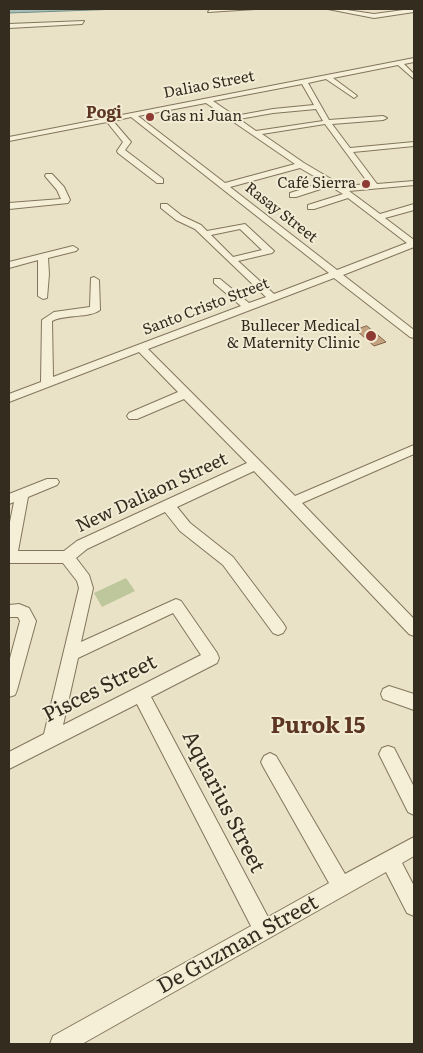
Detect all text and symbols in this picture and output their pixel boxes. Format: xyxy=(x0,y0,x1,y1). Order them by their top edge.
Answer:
street label: Daliao Street xyxy=(162,67,256,103)
district label: Pogi xyxy=(86,103,122,123)
place label: Gas ni Juan xyxy=(160,108,242,126)
marker: Gas ni Juan xyxy=(144,111,156,123)
place label: Café Sierra xyxy=(277,175,356,193)
marker: Café Sierra xyxy=(360,178,372,190)
street label: Rasay Street xyxy=(241,179,321,247)
street label: Santo Cristo Street xyxy=(140,275,272,339)
place label: Bullecer Medical & Maternity Clinic xyxy=(227,318,360,353)
marker: Bullecer Medical & Maternity Clinic xyxy=(364,329,378,343)
street label: New Daliaon Street xyxy=(73,448,231,538)
street label: Pisces Street xyxy=(39,650,161,728)
district label: Purok 15 xyxy=(271,714,365,740)
street label: Aquarius Street xyxy=(176,727,270,877)
street label: De Guzman Street xyxy=(153,890,323,1000)

